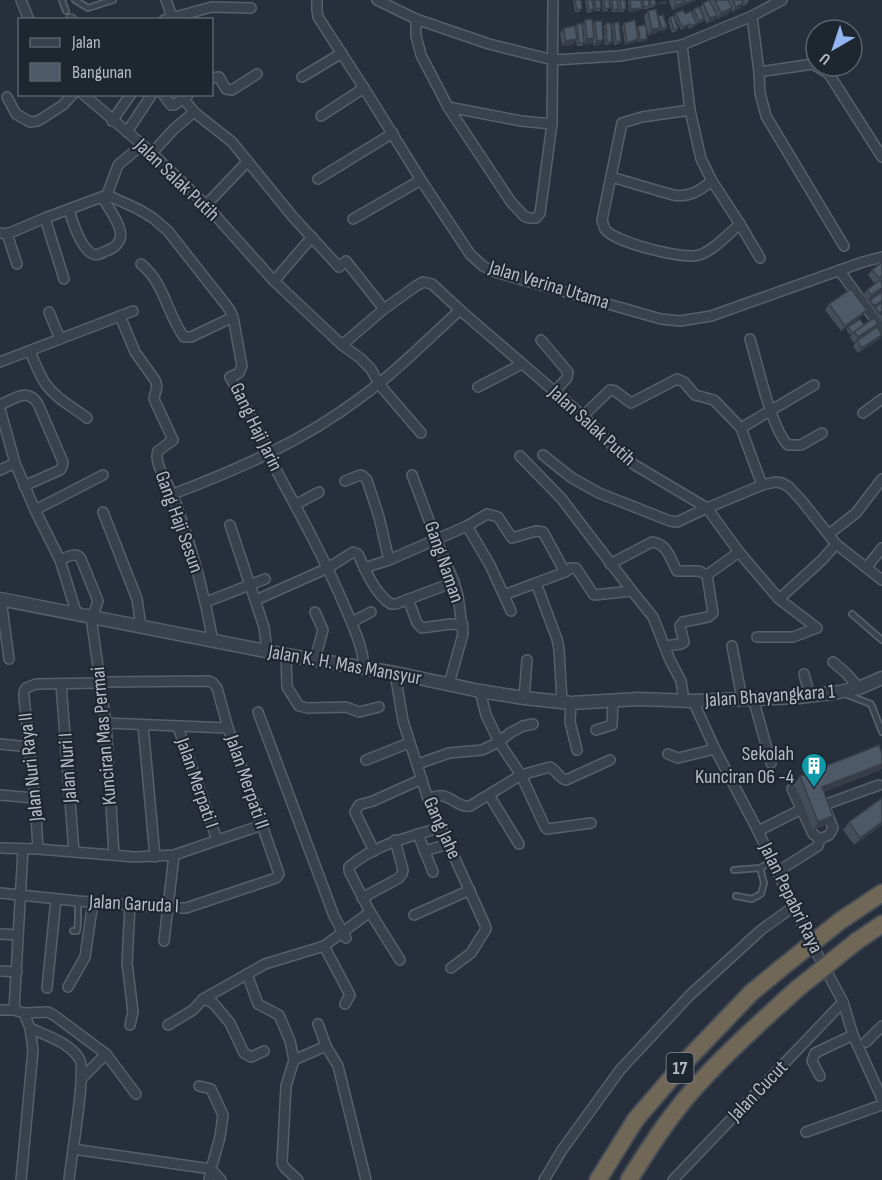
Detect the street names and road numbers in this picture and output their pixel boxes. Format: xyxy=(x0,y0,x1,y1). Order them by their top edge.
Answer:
street label: Jalan Salak Putih xyxy=(129,133,224,226)
street label: Jalan Verina Utama xyxy=(485,255,612,315)
street label: Gang Haji Jarin xyxy=(224,379,288,475)
street label: Jalan Salak Putih xyxy=(543,380,640,471)
street label: Gang Haji Sesun xyxy=(150,468,208,576)
street label: Gang Naman xyxy=(419,518,469,606)
street label: Jalan K. H. Mas Mansyur xyxy=(265,640,424,690)
street label: Kunciran Mas Permai xyxy=(86,666,122,806)
street label: Jalan Bhayangkara 1 xyxy=(703,679,836,713)
street label: Jalan Nuri Raya II xyxy=(13,711,49,823)
street label: Jalan Merpati II xyxy=(219,731,274,832)
street label: Jalan Nuri I xyxy=(54,732,82,805)
street label: Jalan Merpati I xyxy=(170,734,224,831)
street label: Gang Jahe xyxy=(418,793,466,863)
street label: Jalan Pepabri Raya xyxy=(753,838,828,957)
street label: Jalan Garuda I xyxy=(87,890,180,918)
road number: 17 xyxy=(666,1053,694,1083)
street label: Jalan Cucut xyxy=(722,1056,793,1127)

